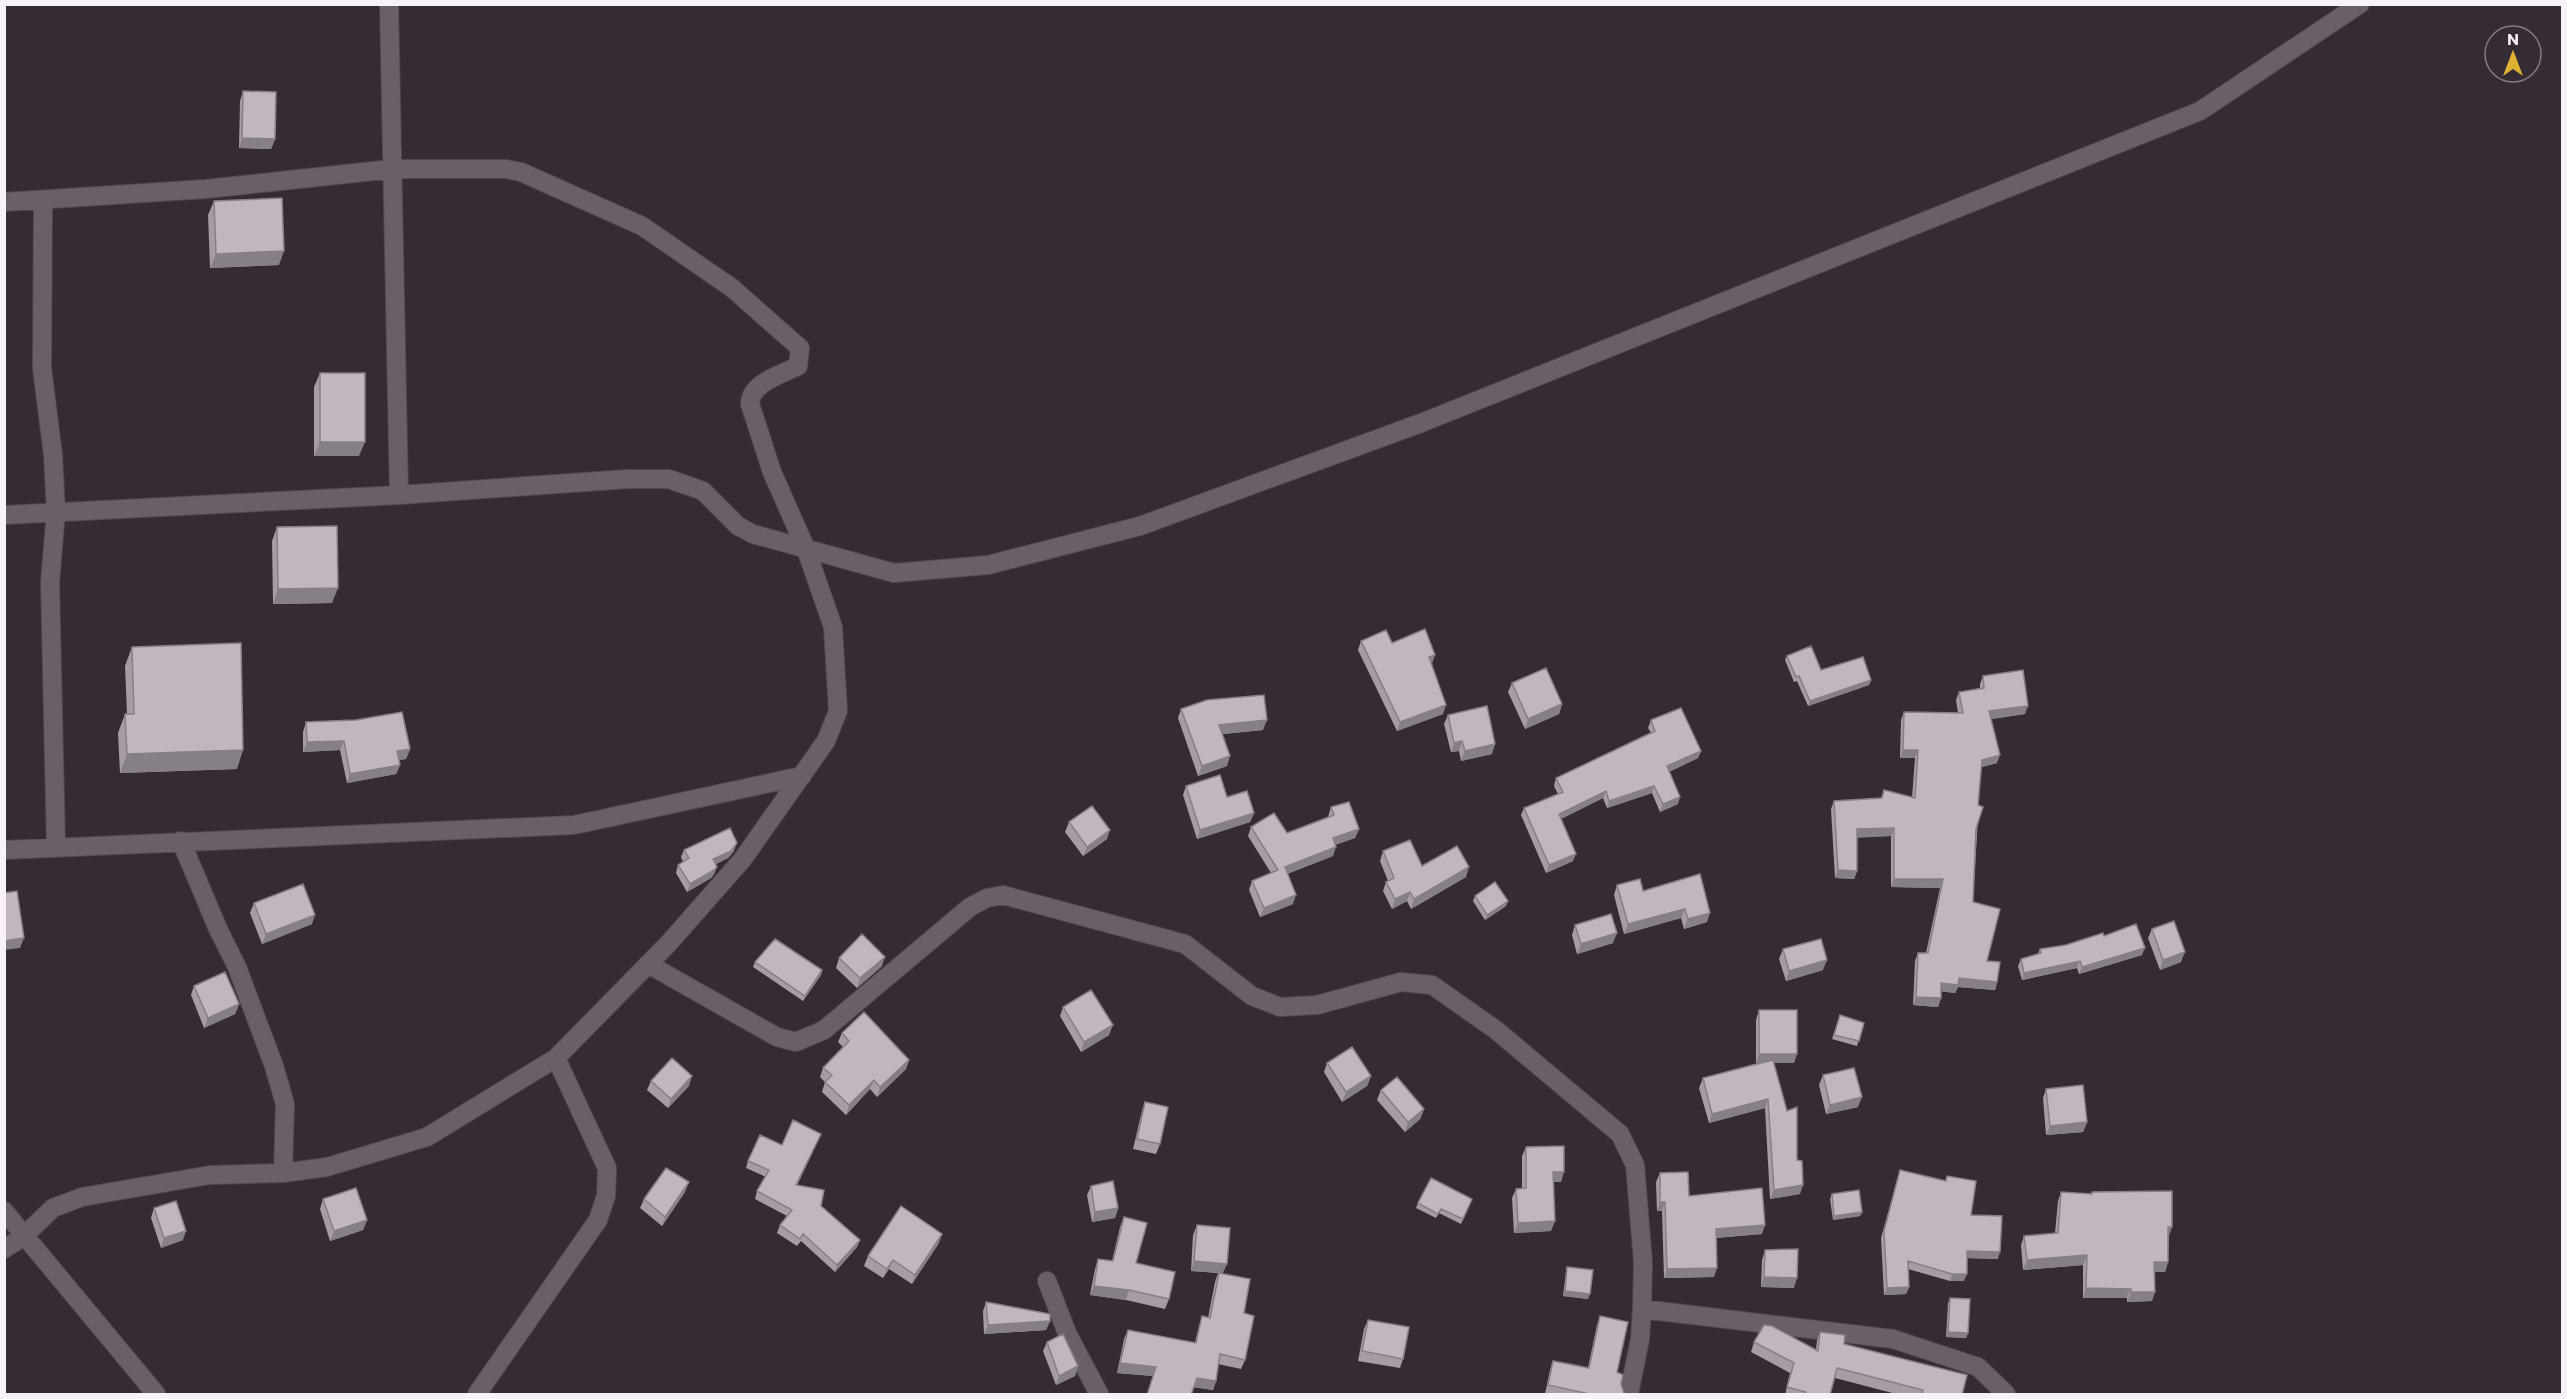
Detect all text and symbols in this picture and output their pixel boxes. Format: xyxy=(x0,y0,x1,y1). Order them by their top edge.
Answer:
north arrow xyxy=(2483,24,2543,84)
text: N xyxy=(2507,29,2519,48)

